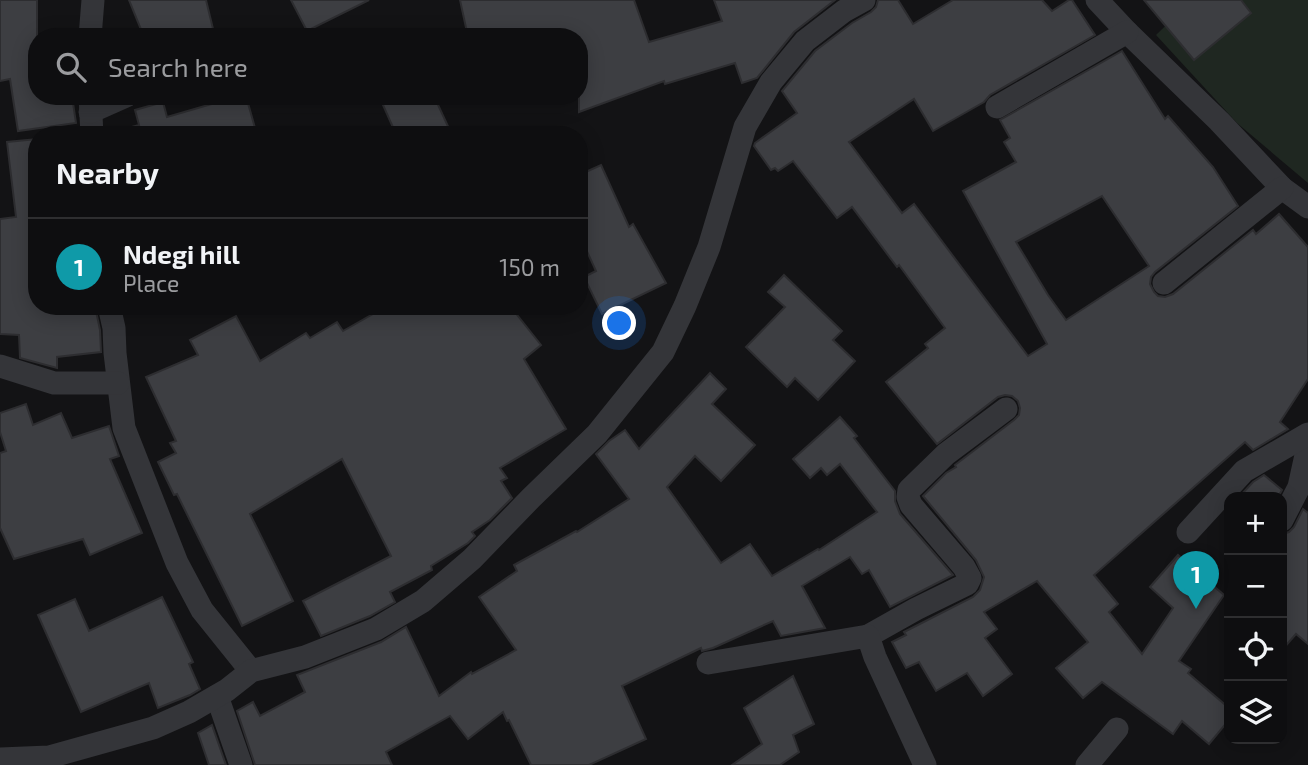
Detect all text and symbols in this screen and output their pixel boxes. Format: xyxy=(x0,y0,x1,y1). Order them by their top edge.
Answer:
search box xyxy=(28,28,588,105)
icon: search xyxy=(52,48,90,86)
text: Search here xyxy=(108,51,248,82)
text: Nearby xyxy=(56,154,159,190)
text: Ndegi hill xyxy=(123,238,240,269)
text: 1 xyxy=(74,253,84,281)
text: 150 m xyxy=(499,253,560,281)
text: Place xyxy=(123,269,179,297)
your location xyxy=(602,306,636,340)
map controls xyxy=(1224,492,1287,744)
button: + xyxy=(1224,492,1287,555)
pin: 1 xyxy=(1173,551,1219,609)
button: − xyxy=(1224,555,1287,618)
button: locate xyxy=(1224,618,1287,681)
button: layers xyxy=(1224,681,1287,744)

